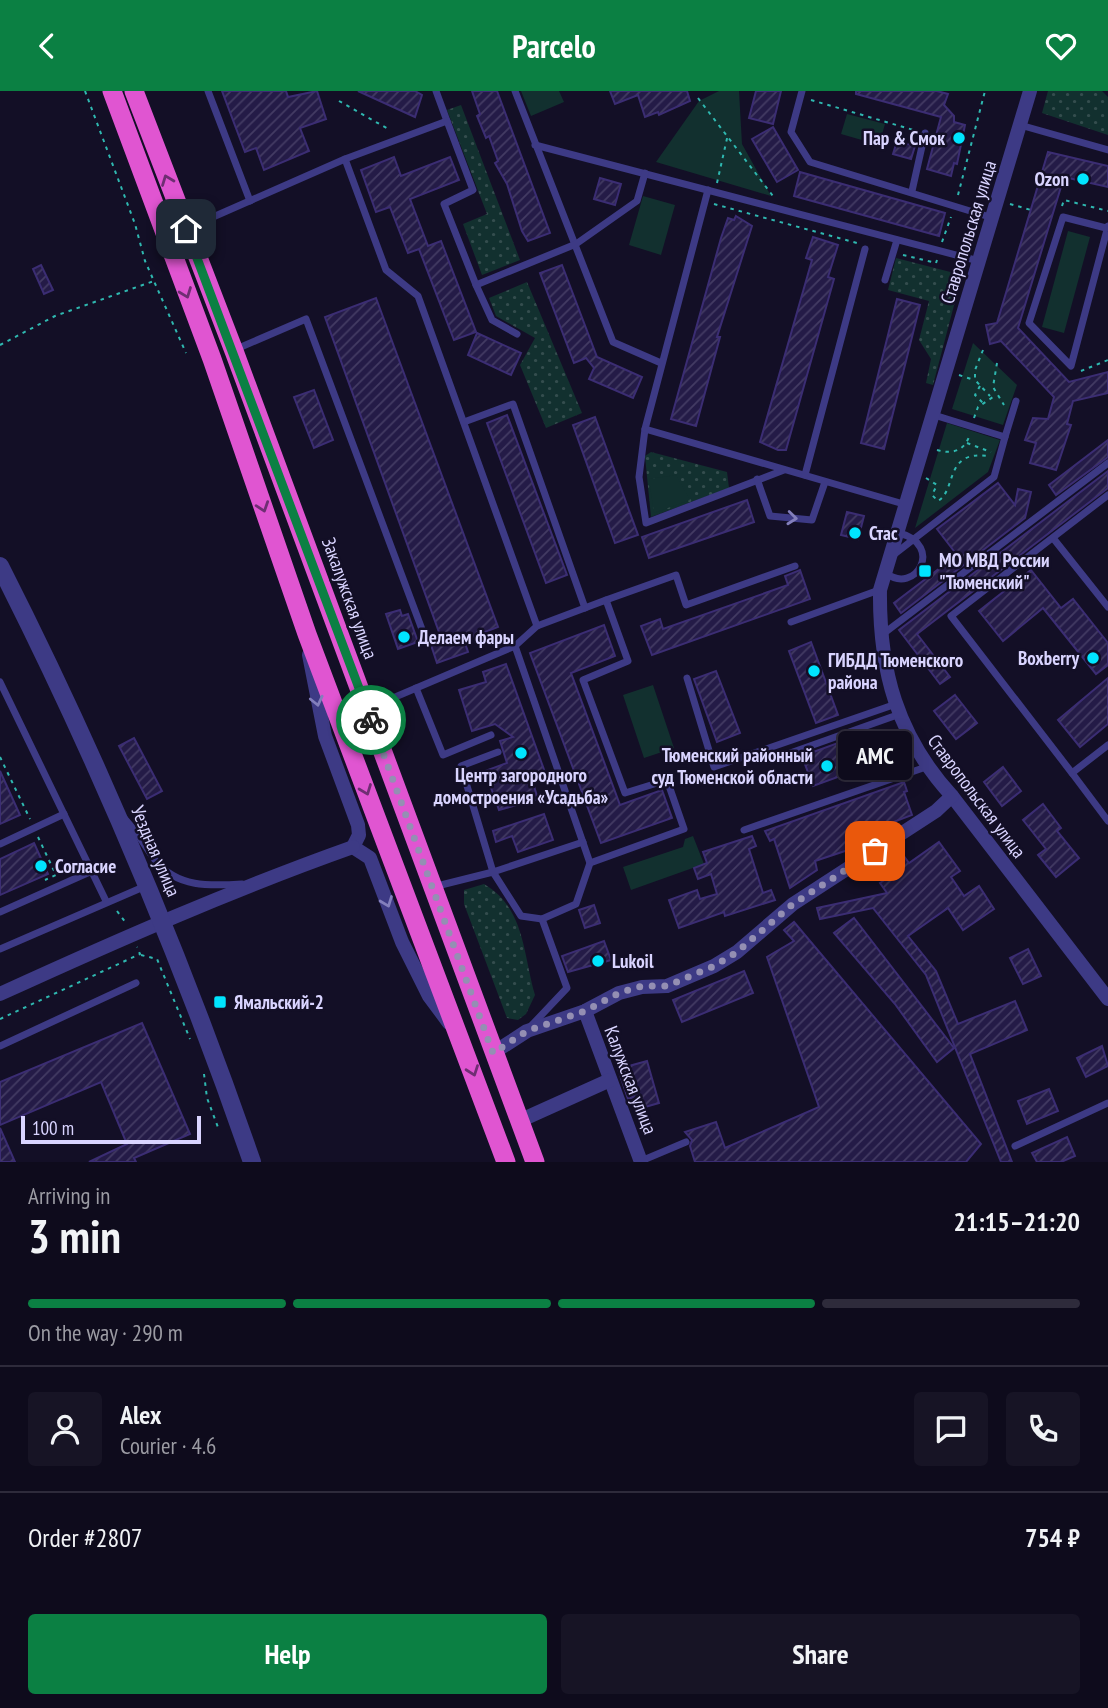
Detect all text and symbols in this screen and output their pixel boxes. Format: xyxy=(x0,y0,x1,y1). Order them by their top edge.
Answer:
text: Parcelo xyxy=(512,25,596,67)
icon: back xyxy=(28,27,66,65)
icon: heart xyxy=(1042,27,1080,65)
place label: Пар & Смок xyxy=(863,126,945,150)
marker: Пар & Смок xyxy=(951,130,967,146)
street label: Ставропольская улица xyxy=(935,157,1001,307)
place label: Ozon xyxy=(1035,167,1069,191)
marker: Ozon xyxy=(1075,171,1091,187)
one-way arrow xyxy=(162,175,176,187)
pin xyxy=(156,199,216,259)
icon: home xyxy=(167,210,205,248)
one-way arrow xyxy=(178,286,192,298)
one-way arrow xyxy=(255,501,269,513)
one-way arrow xyxy=(787,510,798,525)
place label: Стас xyxy=(869,521,898,545)
marker: Стас xyxy=(847,525,863,541)
street label: Закалужская улица xyxy=(317,534,383,662)
place label: МО МВД России "Тюменский" xyxy=(939,548,1050,594)
marker: МО МВД России "Тюменский" xyxy=(917,563,933,579)
place label: Делаем фары xyxy=(418,625,514,649)
marker: Делаем фары xyxy=(396,629,412,645)
place label: Boxberry xyxy=(1018,646,1079,670)
place label: ГИБДД Тюменского района xyxy=(828,648,963,694)
marker: Boxberry xyxy=(1085,650,1101,666)
marker: ГИБДД Тюменского района xyxy=(806,663,822,679)
courier xyxy=(336,685,406,755)
one-way arrow xyxy=(309,695,323,707)
icon: bike xyxy=(352,701,390,739)
street label: Ставропольская улица xyxy=(923,729,1031,863)
callout: АМС xyxy=(838,732,912,781)
text: АМС xyxy=(856,741,894,770)
place label: Тюменский районный суд Тюменской области xyxy=(651,743,813,789)
marker: Центр загородного домостроения «Усадьба» xyxy=(513,745,529,761)
marker: Тюменский районный суд Тюменской области xyxy=(819,758,835,774)
place label: Центр загородного домостроения «Усадьба» xyxy=(433,763,609,809)
one-way arrow xyxy=(358,783,372,795)
street label: Уездная улица xyxy=(126,802,186,900)
pin xyxy=(845,821,905,881)
icon: bag xyxy=(856,832,894,870)
place label: Согласие xyxy=(55,854,116,878)
marker: Согласие xyxy=(33,858,49,874)
one-way arrow xyxy=(379,895,393,907)
place label: Lukoil xyxy=(612,949,654,973)
marker: Lukoil xyxy=(590,953,606,969)
place label: Ямальский-2 xyxy=(234,990,324,1014)
marker: Ямальский-2 xyxy=(212,994,228,1010)
street label: Калужская улица xyxy=(599,1023,663,1137)
one-way arrow xyxy=(465,1065,479,1077)
scale bar xyxy=(21,1113,201,1145)
text: 100 m xyxy=(32,1116,74,1140)
text: Arriving in xyxy=(28,1181,110,1210)
text: 21:15–21:20 xyxy=(953,1205,1080,1238)
text: 3 min xyxy=(28,1206,121,1266)
text: On the way · 290 m xyxy=(28,1318,183,1347)
button: person xyxy=(28,1392,102,1466)
button: chat xyxy=(914,1392,988,1466)
button: phone xyxy=(1006,1392,1080,1466)
text: Alex xyxy=(120,1398,161,1431)
text: Courier · 4.6 xyxy=(120,1431,216,1460)
text: Order #2807 xyxy=(28,1521,143,1554)
text: 754 ₽ xyxy=(1025,1521,1080,1554)
button: Help xyxy=(28,1614,547,1694)
button: Share xyxy=(561,1614,1080,1694)

